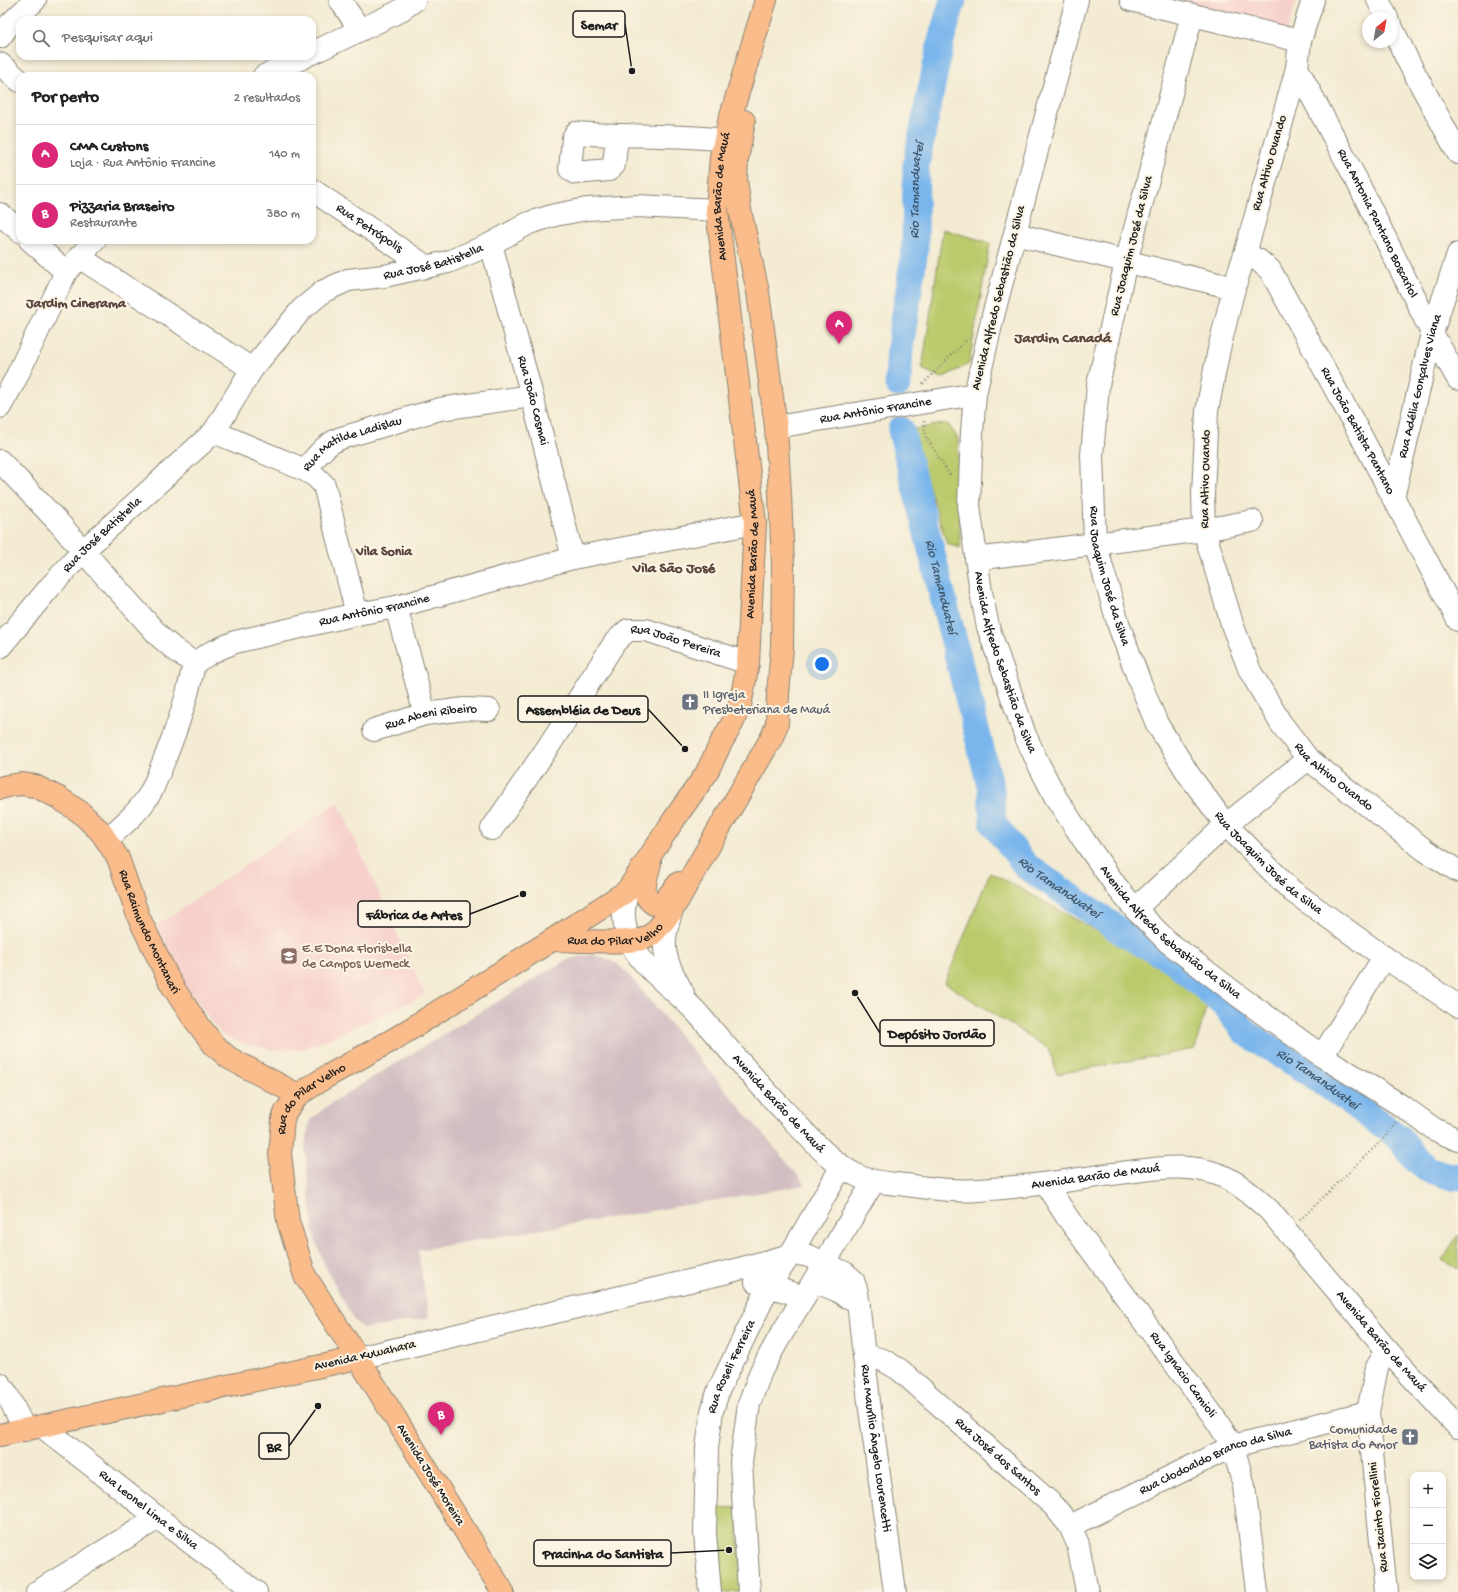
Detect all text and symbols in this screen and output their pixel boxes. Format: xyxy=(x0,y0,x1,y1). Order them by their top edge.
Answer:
callout: Semar xyxy=(573,11,625,37)
north arrow xyxy=(1362,12,1398,48)
search box xyxy=(16,16,316,60)
text: Semar xyxy=(581,18,619,35)
icon: search xyxy=(30,27,52,49)
text: Pesquisar aqui xyxy=(62,29,153,47)
text: Por perto xyxy=(32,88,99,108)
text: 2 resultados xyxy=(234,91,300,106)
street label: Rua Altivo Ovando xyxy=(1249,113,1291,213)
street label: Avenida Barão de Mauá xyxy=(709,130,734,262)
text: CMA Custons xyxy=(70,138,148,156)
water label: Rio Tamanduateí xyxy=(907,138,930,239)
street label: Rua Antonia Pantano Boscariol xyxy=(1334,146,1421,300)
text: A xyxy=(41,147,49,162)
text: 140 m xyxy=(269,147,300,162)
text: Loja · Rua Antônio Francine xyxy=(70,156,215,171)
street label: Rua Joaquim José da Silva xyxy=(1107,174,1157,318)
text: Pizzaria Braseiro xyxy=(70,198,174,216)
street label: Rua Petrópolis xyxy=(333,201,407,257)
street label: Avenida Alfredo Sebastião da Silva xyxy=(969,203,1029,392)
text: B xyxy=(42,207,48,222)
text: 380 m xyxy=(266,207,300,222)
text: Restaurante xyxy=(70,216,137,231)
street label: Rua José Batistella xyxy=(382,240,486,283)
district label: Jardim Cinerama xyxy=(25,296,127,313)
pin: A xyxy=(826,311,852,344)
street label: Rua Adélia Gonçalves Viana xyxy=(1395,311,1445,460)
district label: Jardim Canadá xyxy=(1014,330,1112,348)
street label: Rua João Cosmai xyxy=(514,354,552,447)
street label: Rua João Batista Pantano xyxy=(1317,364,1398,497)
street label: Rua Antônio Francine xyxy=(819,394,933,427)
street label: Rua Matilde Ladislau xyxy=(299,413,404,475)
street label: Rua Altivo Ovando xyxy=(1198,429,1214,528)
street label: Avenida Barão de Mauá xyxy=(743,488,763,619)
street label: Rua José Batistella xyxy=(60,493,145,576)
street label: Rua Joaquim José da Silva xyxy=(1086,506,1133,649)
water label: Rio Tamanduateí xyxy=(920,538,961,639)
district label: Vila Sonia xyxy=(355,544,413,561)
district label: Vila São José xyxy=(632,560,716,578)
street label: Avenida Alfredo Sebastião da Silva xyxy=(971,570,1040,756)
street label: Rua Antônio Francine xyxy=(318,590,432,630)
street label: Rua João Pereira xyxy=(631,622,724,661)
your location xyxy=(812,654,832,674)
place label: II Igreja Presbeteriana de Mauá xyxy=(702,688,831,718)
church icon: II Igreja Presbeteriana de Mauá xyxy=(680,692,700,712)
callout: Assembléia de Deus xyxy=(518,696,648,722)
street label: Rua Abeni Ribeiro xyxy=(383,701,478,734)
text: Assembléia de Deus xyxy=(525,703,641,720)
street label: Rua Altivo Ovando xyxy=(1291,740,1376,814)
street label: Rua Joaquim José da Silva xyxy=(1211,808,1326,918)
water label: Rio Tamanduateí xyxy=(1014,854,1106,925)
street label: Avenida Alfredo Sebastião da Silva xyxy=(1096,862,1245,1003)
street label: Rua Raimundo Montanari xyxy=(115,868,183,997)
callout: Fábrica de Artes xyxy=(358,901,470,927)
text: Fábrica de Artes xyxy=(365,908,463,925)
street label: Rua do Pilar Velho xyxy=(567,920,667,949)
place label: E.E Dona Florisbella de Campos Werneck xyxy=(302,942,413,972)
school or university icon: E.E Dona Florisbella de Campos Werneck xyxy=(279,946,299,966)
callout: Depósito Jordão xyxy=(880,1020,994,1046)
text: Depósito Jordão xyxy=(886,1027,987,1044)
water label: Rio Tamanduateí xyxy=(1273,1045,1365,1116)
street label: Avenida Barão de Mauá xyxy=(729,1051,829,1157)
street label: Rua do Pilar Velho xyxy=(274,1060,349,1135)
street label: Avenida Barão de Mauá xyxy=(1030,1161,1161,1193)
street label: Avenida Barão de Mauá xyxy=(1333,1288,1430,1396)
street label: Rua Roseli Ferreira xyxy=(704,1317,759,1415)
street label: Rua Ignacio Camioli xyxy=(1146,1329,1220,1421)
street label: Avenida Kuwahara xyxy=(313,1337,418,1375)
street label: Rua Maurílio Ângelo Lourencetti xyxy=(857,1364,894,1533)
pin: B xyxy=(428,1402,454,1435)
street label: Rua José dos Santos xyxy=(952,1414,1045,1499)
street label: Avenida José Moreira xyxy=(393,1421,468,1529)
place label: Comunidade Batista do Amor xyxy=(1308,1423,1398,1453)
street label: Rua Clodoaldo Branco da Silva xyxy=(1137,1424,1294,1498)
church icon: Comunidade Batista do Amor xyxy=(1400,1427,1420,1447)
callout: BR xyxy=(259,1433,289,1459)
text: BR xyxy=(266,1440,283,1457)
street label: Rua Jacinto Fiorellini xyxy=(1366,1461,1392,1573)
street label: Rua Leonel Lima e Silva xyxy=(96,1466,202,1554)
map controls xyxy=(1410,1472,1446,1580)
button: + xyxy=(1410,1472,1446,1508)
button: − xyxy=(1410,1508,1446,1544)
callout: Pracinha do Santista xyxy=(534,1540,671,1566)
button: layers xyxy=(1410,1544,1446,1580)
text: Pracinha do Santista xyxy=(542,1547,665,1564)

